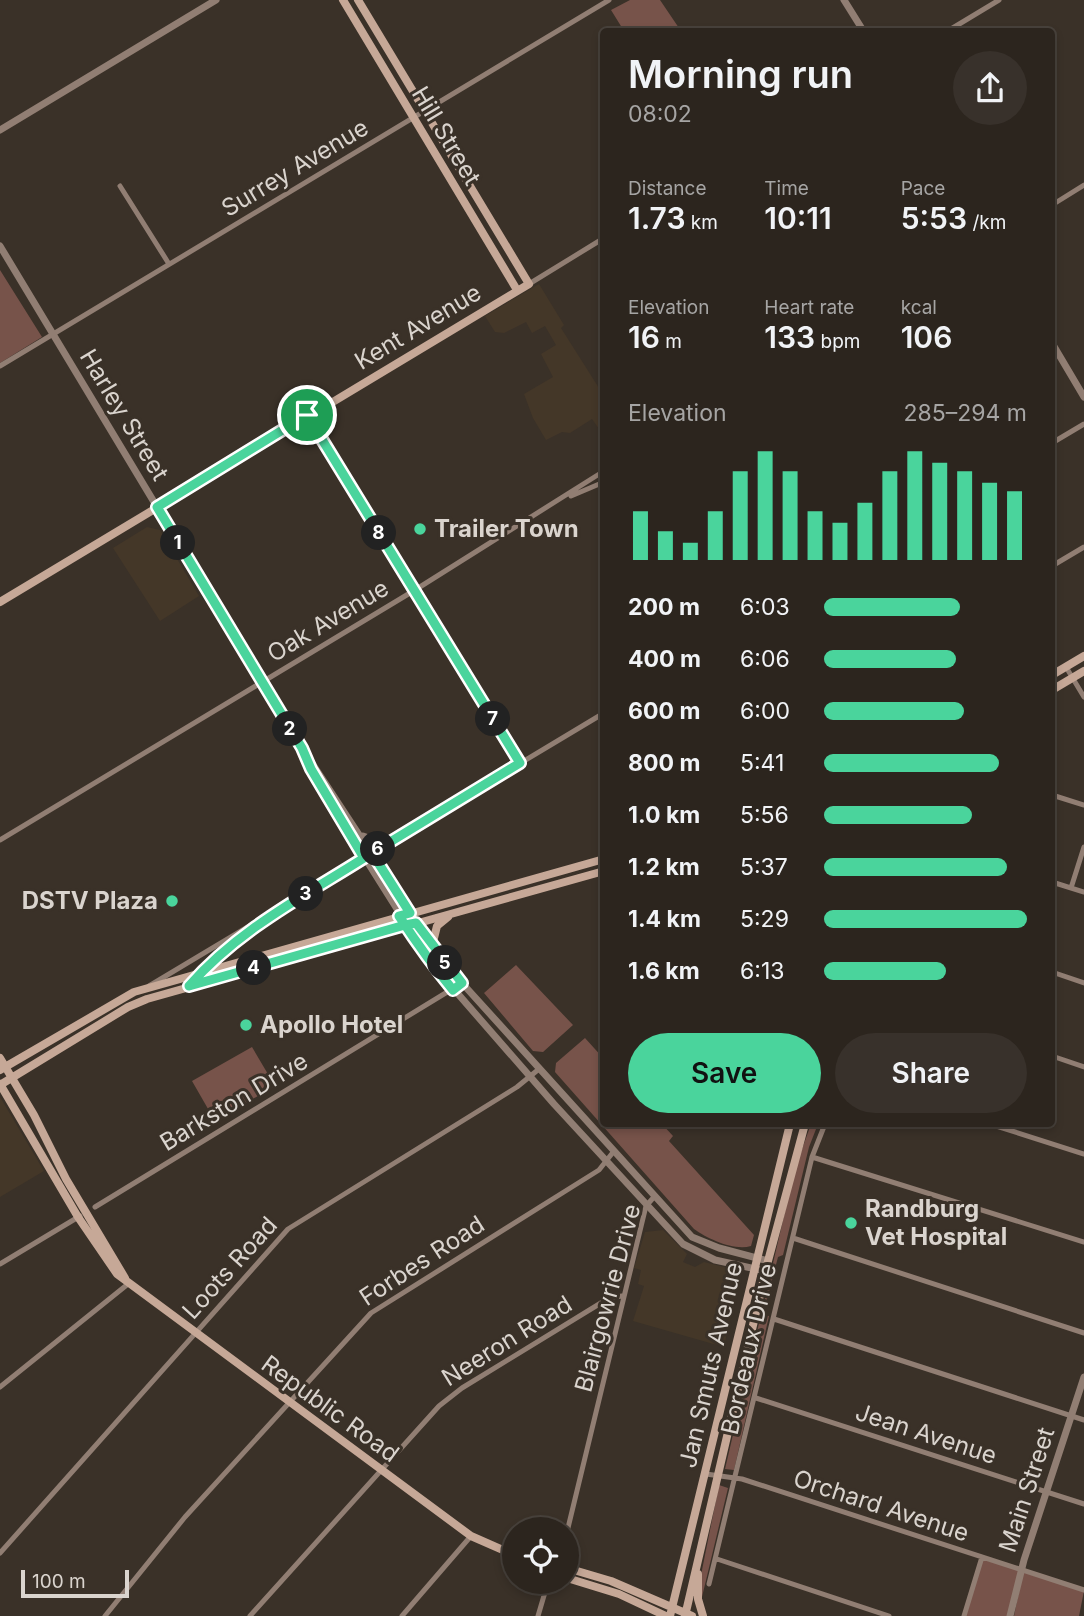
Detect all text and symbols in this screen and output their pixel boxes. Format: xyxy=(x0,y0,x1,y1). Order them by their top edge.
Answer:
text: Morning run xyxy=(628,51,853,97)
button: share xyxy=(953,51,1027,125)
street label: Hill Street xyxy=(406,81,487,190)
text: 08:02 xyxy=(628,100,692,128)
street label: Surrey Avenue xyxy=(216,112,373,223)
text: Distance xyxy=(628,177,706,200)
text: Time xyxy=(764,177,809,200)
text: Pace xyxy=(901,177,945,200)
text: 1.73 xyxy=(628,200,685,236)
text: 10:11 xyxy=(764,200,832,236)
text: 5:53 xyxy=(901,200,967,236)
text: km xyxy=(685,211,718,234)
text: /km xyxy=(967,211,1006,234)
street label: Kent Avenue xyxy=(349,278,486,376)
text: Elevation xyxy=(628,296,709,319)
text: Heart rate xyxy=(764,296,854,319)
text: kcal xyxy=(901,296,937,319)
text: 16 xyxy=(628,319,660,355)
text: 133 xyxy=(764,319,815,355)
text: 106 xyxy=(901,319,952,355)
text: m xyxy=(660,330,682,353)
text: bpm xyxy=(815,330,860,353)
street label: Harley Street xyxy=(74,344,175,486)
pin xyxy=(277,385,337,445)
icon: arrive xyxy=(288,396,326,434)
text: Elevation xyxy=(628,399,727,427)
text: 285–294 m xyxy=(903,399,1027,427)
place label: Trailer Town xyxy=(434,514,579,543)
pin: 8 xyxy=(362,516,396,550)
text: 8 xyxy=(372,521,385,544)
marker: Trailer Town xyxy=(412,521,428,537)
pin: 1 xyxy=(160,526,196,560)
text: 1 xyxy=(173,531,182,554)
street label: Oak Avenue xyxy=(262,573,394,668)
text: 200 m xyxy=(628,593,700,621)
text: 6:03 xyxy=(740,593,790,621)
text: 400 m xyxy=(628,645,701,673)
text: 6:06 xyxy=(740,645,790,673)
text: 600 m xyxy=(628,697,700,725)
text: 6:00 xyxy=(740,697,790,725)
pin: 7 xyxy=(476,702,510,736)
text: 7 xyxy=(487,707,498,730)
pin: 2 xyxy=(272,712,308,746)
text: 2 xyxy=(284,717,295,740)
text: 800 m xyxy=(628,749,700,777)
text: 5:41 xyxy=(740,749,784,777)
text: 1.0 km xyxy=(628,801,700,829)
text: 5:56 xyxy=(740,801,789,829)
pin: 6 xyxy=(360,832,396,866)
text: 6 xyxy=(371,837,384,860)
text: 1.2 km xyxy=(628,853,700,881)
text: 5:37 xyxy=(740,853,788,881)
pin: 3 xyxy=(288,876,324,912)
text: 3 xyxy=(299,882,312,905)
place label: DSTV Plaza xyxy=(22,886,158,915)
marker: DSTV Plaza xyxy=(164,893,180,909)
text: 1.4 km xyxy=(628,905,701,933)
text: 5:29 xyxy=(740,905,789,933)
pin: 5 xyxy=(428,946,462,981)
pin: 4 xyxy=(236,950,272,986)
text: 5 xyxy=(438,951,451,974)
text: 4 xyxy=(247,956,260,979)
text: 1.6 km xyxy=(628,957,700,985)
text: 6:13 xyxy=(740,957,784,985)
place label: Apollo Hotel xyxy=(260,1010,403,1039)
marker: Apollo Hotel xyxy=(238,1017,254,1033)
button: Save xyxy=(628,1033,821,1113)
button: Share xyxy=(835,1033,1027,1113)
street label: Barkston Drive xyxy=(155,1046,313,1157)
place label: Randburg Vet Hospital xyxy=(865,1194,1007,1251)
street label: Blairgowrie Drive xyxy=(568,1201,647,1395)
street label: Forbes Road xyxy=(354,1209,490,1312)
street label: Loots Road xyxy=(176,1211,283,1325)
marker: Randburg Vet Hospital xyxy=(843,1215,859,1231)
street label: Jan Smuts Avenue xyxy=(673,1259,748,1470)
street label: Bordeaux Drive xyxy=(715,1260,782,1437)
street label: Neeron Road xyxy=(436,1289,577,1392)
street label: Republic Road xyxy=(256,1349,405,1468)
street label: Jean Avenue xyxy=(852,1397,1000,1470)
street label: Main Street xyxy=(993,1424,1060,1556)
street label: Orchard Avenue xyxy=(790,1463,973,1548)
map controls xyxy=(502,1517,579,1594)
button: locate xyxy=(502,1517,579,1594)
scale bar xyxy=(21,1567,130,1599)
text: 100 m xyxy=(32,1570,86,1593)

